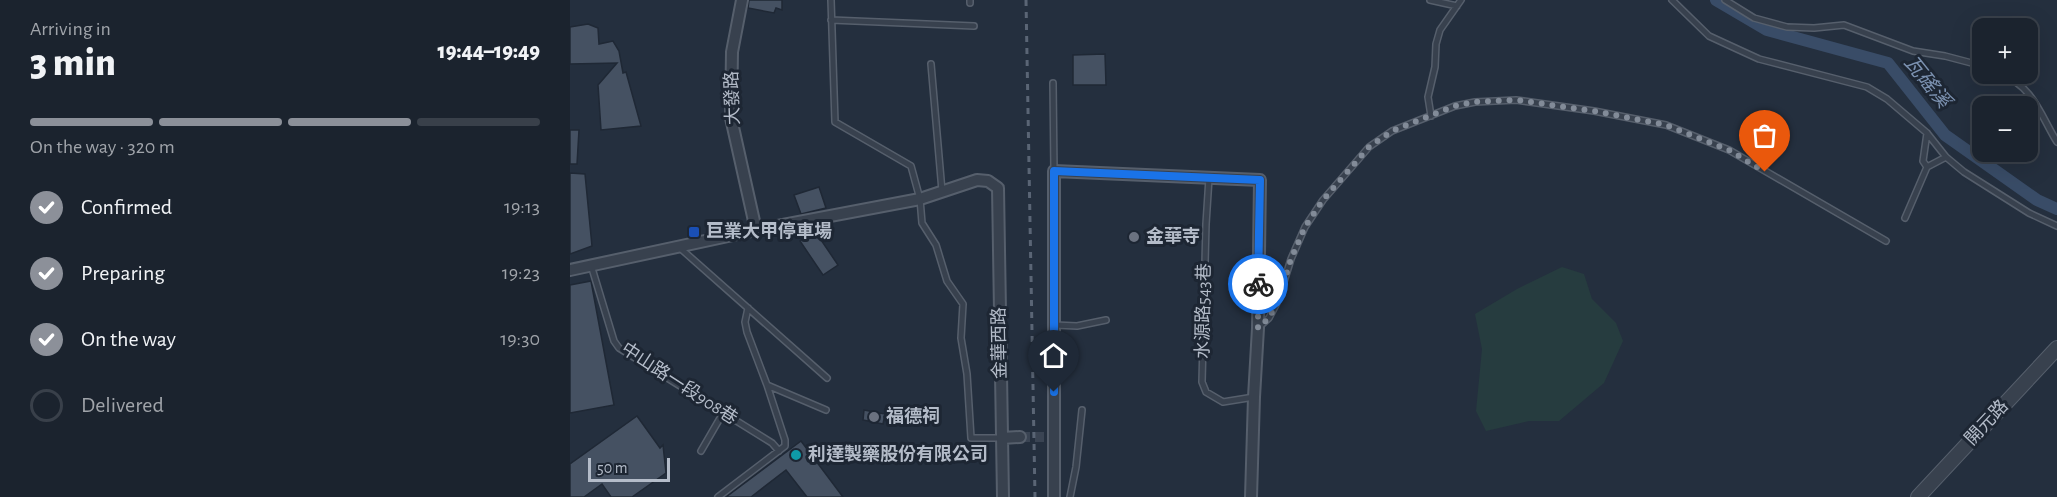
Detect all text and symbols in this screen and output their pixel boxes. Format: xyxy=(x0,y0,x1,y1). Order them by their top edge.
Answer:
map controls xyxy=(1972,18,2038,162)
button: + xyxy=(1972,18,2038,84)
text: Arriving in xyxy=(30,19,111,39)
text: 19:44–19:49 xyxy=(438,40,540,62)
text: 3 min xyxy=(30,44,116,83)
water label: 瓦磘溪 xyxy=(1900,52,1956,114)
street label: 大發路 xyxy=(721,71,743,125)
button: − xyxy=(1972,96,2038,162)
pin xyxy=(1739,110,1790,172)
icon: bag xyxy=(1748,119,1781,152)
text: On the way · 320 m xyxy=(30,137,175,157)
icon: check xyxy=(30,191,63,224)
text: Confirmed xyxy=(81,196,172,218)
text: 19:13 xyxy=(504,197,540,217)
place label: 巨業大甲停車場 xyxy=(706,221,832,241)
marker: 巨業大甲停車場 xyxy=(687,225,701,239)
place label: 金華寺 xyxy=(1146,226,1200,246)
marker: 金華寺 xyxy=(1127,230,1141,244)
courier xyxy=(1228,254,1288,314)
icon: check xyxy=(30,257,63,290)
text: Preparing xyxy=(81,262,165,284)
text: 19:23 xyxy=(502,263,540,283)
street label: 水源路543巷 xyxy=(1192,263,1214,359)
icon: bike xyxy=(1242,268,1275,301)
street label: 金華西路 xyxy=(988,307,1010,379)
icon: check xyxy=(30,323,63,356)
text: On the way xyxy=(81,328,176,350)
text: 19:30 xyxy=(500,329,540,349)
pin xyxy=(1028,330,1079,392)
street label: 中山路一段908巷 xyxy=(618,338,741,428)
icon: home xyxy=(1037,339,1070,372)
text: Delivered xyxy=(81,394,164,416)
street label: 開元路 xyxy=(1961,396,2012,449)
place label: 福德祠 xyxy=(886,406,940,426)
marker: 福德祠 xyxy=(867,410,881,424)
place label: 利達製藥股份有限公司 xyxy=(808,444,988,464)
marker: 利達製藥股份有限公司 xyxy=(789,448,803,462)
scale bar xyxy=(588,455,670,482)
text: 50 m xyxy=(597,460,628,476)

